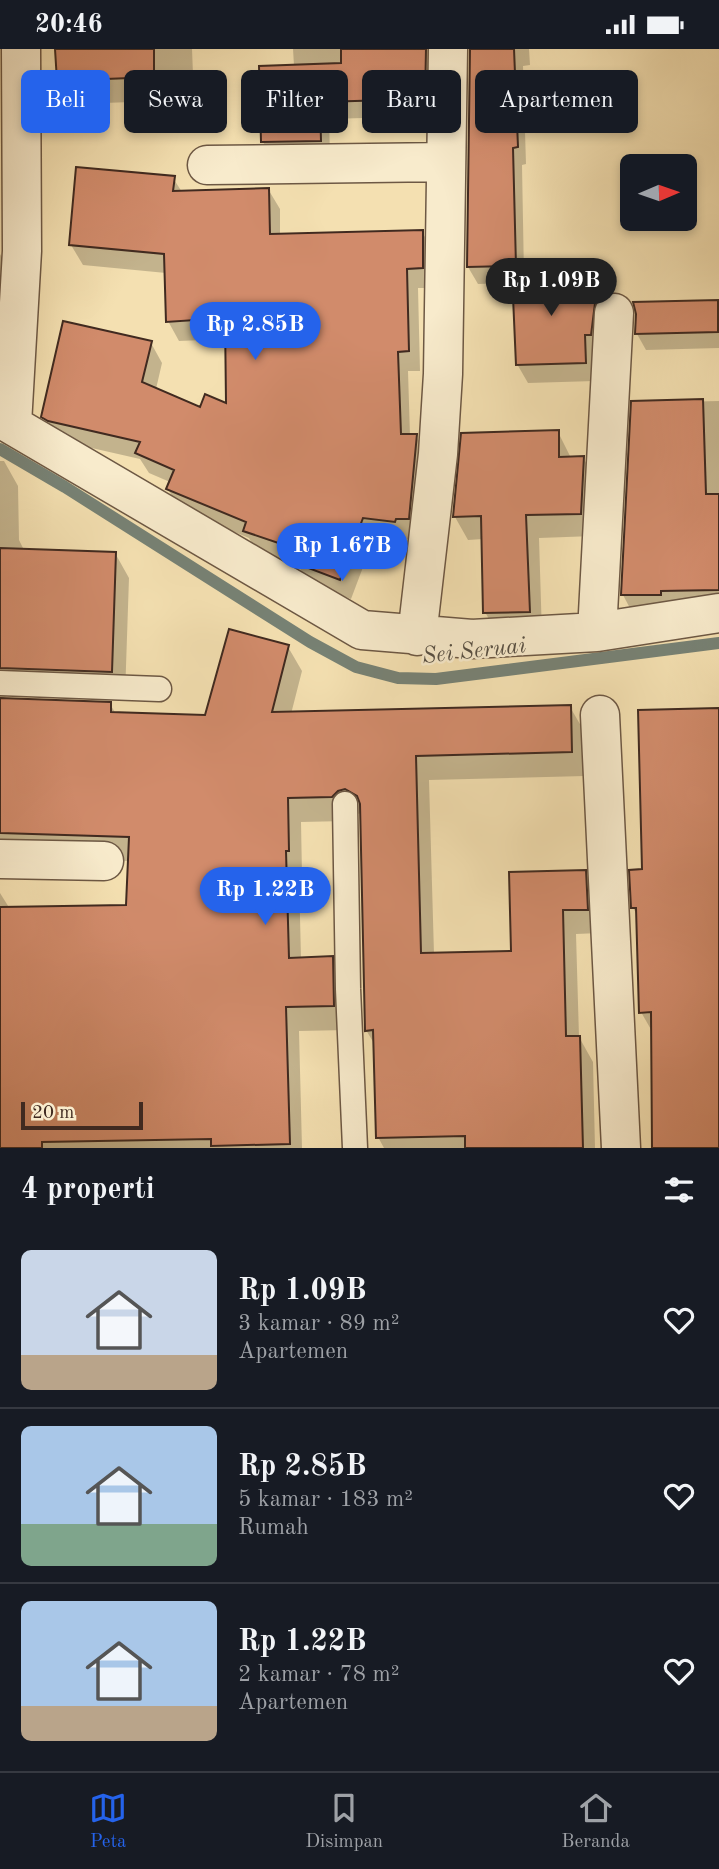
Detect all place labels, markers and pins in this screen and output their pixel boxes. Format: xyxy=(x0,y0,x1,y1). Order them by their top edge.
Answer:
pin: Rp 1.09B xyxy=(479,259,623,318)
pin: Rp 2.85B xyxy=(183,303,327,362)
pin: Rp 1.67B xyxy=(270,524,414,583)
pin: Rp 1.22B xyxy=(193,867,337,927)

